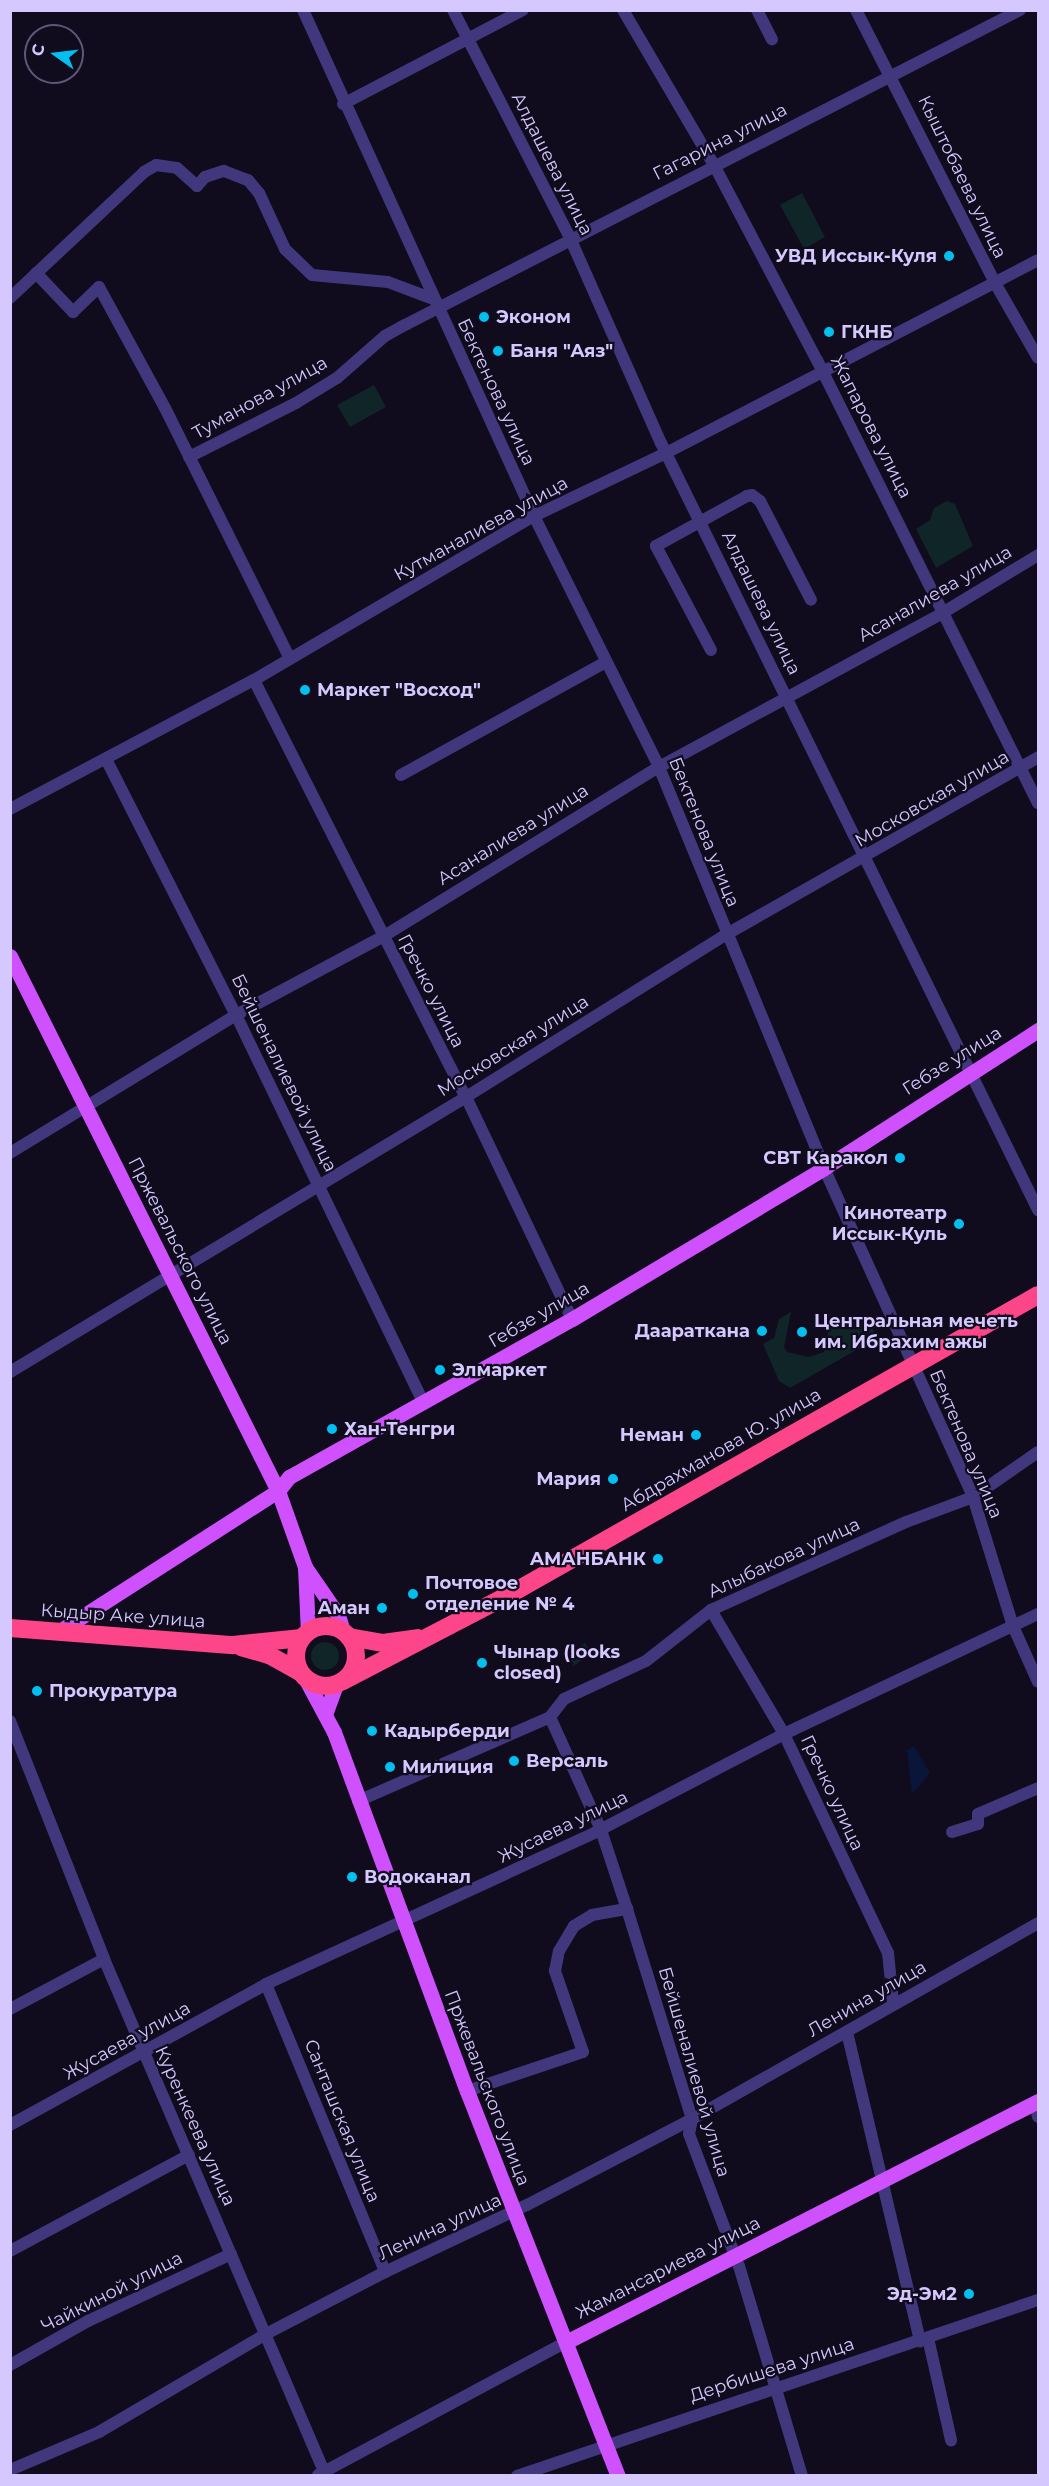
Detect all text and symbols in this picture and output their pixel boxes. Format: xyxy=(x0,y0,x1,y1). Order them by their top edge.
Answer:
north arrow xyxy=(24,24,84,84)
text: С xyxy=(27,42,49,58)
street label: Алдашева улица xyxy=(507,89,597,239)
street label: Кыштобаева улица xyxy=(913,92,1011,262)
street label: Гагарина улица xyxy=(649,99,791,185)
place label: УВД Иссык-Куля xyxy=(775,245,937,267)
marker: УВД Иссык-Куля xyxy=(942,249,956,263)
place label: Эконом xyxy=(496,306,571,328)
marker: Эконом xyxy=(477,310,491,324)
street label: Бектенова улица xyxy=(452,315,540,469)
place label: ГКНБ xyxy=(841,321,893,343)
marker: ГКНБ xyxy=(822,325,836,339)
place label: Баня "Аяз" xyxy=(510,340,613,362)
marker: Баня "Аяз" xyxy=(491,344,505,358)
street label: Туманова улица xyxy=(189,352,331,444)
street label: Жапарова улица xyxy=(826,352,916,502)
street label: Кутманалиева улица xyxy=(390,472,572,586)
street label: Алдашева улица xyxy=(717,528,805,678)
street label: Асаналиева улица xyxy=(854,541,1016,647)
place label: Маркет "Восход" xyxy=(317,679,481,701)
marker: Маркет "Восход" xyxy=(298,683,312,697)
street label: Московская улица xyxy=(851,746,1013,852)
street label: Бектенова улица xyxy=(664,754,744,910)
street label: Асаналиева улица xyxy=(434,780,592,890)
street label: Гречко улица xyxy=(393,930,469,1052)
street label: Бейшеналиевой улица xyxy=(227,970,341,1176)
street label: Московская улица xyxy=(433,991,593,1101)
street label: Гебзе улица xyxy=(898,1022,1006,1100)
place label: СВТ Каракол xyxy=(763,1147,888,1169)
marker: СВТ Каракол xyxy=(893,1151,907,1165)
street label: Пржевальского улица xyxy=(123,1154,237,1348)
place label: Кинотеатр Иссык-Куль xyxy=(832,1203,947,1246)
marker: Кинотеатр Иссык-Куль xyxy=(952,1217,966,1231)
street label: Гебзе улица xyxy=(485,1277,593,1353)
place label: Центральная мечеть им. Ибрахим ажы xyxy=(814,1311,1018,1354)
place label: Даараткана xyxy=(635,1320,750,1342)
marker: Даараткана xyxy=(755,1324,769,1338)
marker: Центральная мечеть им. Ибрахим ажы xyxy=(795,1325,809,1339)
place label: Элмаркет xyxy=(452,1359,547,1381)
marker: Элмаркет xyxy=(433,1363,447,1377)
street label: Бектенова улица xyxy=(925,1366,1007,1522)
street label: Абдрахманова Ю. улица xyxy=(617,1384,825,1516)
place label: Хан-Тенгри xyxy=(344,1418,455,1440)
marker: Хан-Тенгри xyxy=(325,1422,339,1436)
place label: Неман xyxy=(620,1424,684,1446)
marker: Неман xyxy=(689,1428,703,1442)
place label: Мария xyxy=(536,1468,601,1490)
marker: Мария xyxy=(606,1472,620,1486)
street label: Алыбакова улица xyxy=(705,1513,863,1603)
place label: АМАНБАНК xyxy=(530,1548,646,1570)
marker: АМАНБАНК xyxy=(651,1552,665,1566)
place label: Почтовое отделение № 4 xyxy=(425,1573,574,1616)
marker: Почтовое отделение № 4 xyxy=(406,1587,420,1601)
place label: Аман xyxy=(318,1597,370,1619)
street label: Кыдыр Аке улица xyxy=(40,1599,206,1633)
marker: Аман xyxy=(375,1601,389,1615)
place label: Чынар (looks closed) xyxy=(494,1642,620,1684)
marker: Чынар (looks closed) xyxy=(475,1656,489,1670)
place label: Прокуратура xyxy=(49,1680,177,1702)
marker: Прокуратура xyxy=(30,1684,44,1698)
place label: Кадырберди xyxy=(384,1720,510,1742)
marker: Кадырберди xyxy=(365,1724,379,1738)
street label: Гречко улица xyxy=(796,1732,868,1854)
place label: Версаль xyxy=(526,1750,608,1772)
marker: Версаль xyxy=(507,1754,521,1768)
place label: Милиция xyxy=(402,1756,494,1778)
marker: Милиция xyxy=(383,1760,397,1774)
street label: Жусаева улица xyxy=(495,1786,631,1868)
place label: Водоканал xyxy=(364,1866,471,1888)
marker: Водоканал xyxy=(345,1870,359,1884)
street label: Ленина улица xyxy=(804,1956,930,2042)
street label: Бейшеналиевой улица xyxy=(654,1964,734,2180)
street label: Пржевальского улица xyxy=(440,1987,534,2189)
street label: Жусаева улица xyxy=(60,1997,194,2085)
street label: Санташская улица xyxy=(299,2036,385,2206)
street label: Куренкеева улица xyxy=(150,2043,240,2209)
street label: Ленина улица xyxy=(375,2189,505,2265)
street label: Жамансариева улица xyxy=(572,2212,764,2324)
street label: Чайкиной улица xyxy=(38,2247,186,2337)
place label: Эд-Эм2 xyxy=(887,2283,957,2305)
marker: Эд-Эм2 xyxy=(962,2287,976,2301)
street label: Дербишева улица xyxy=(687,2333,857,2407)

